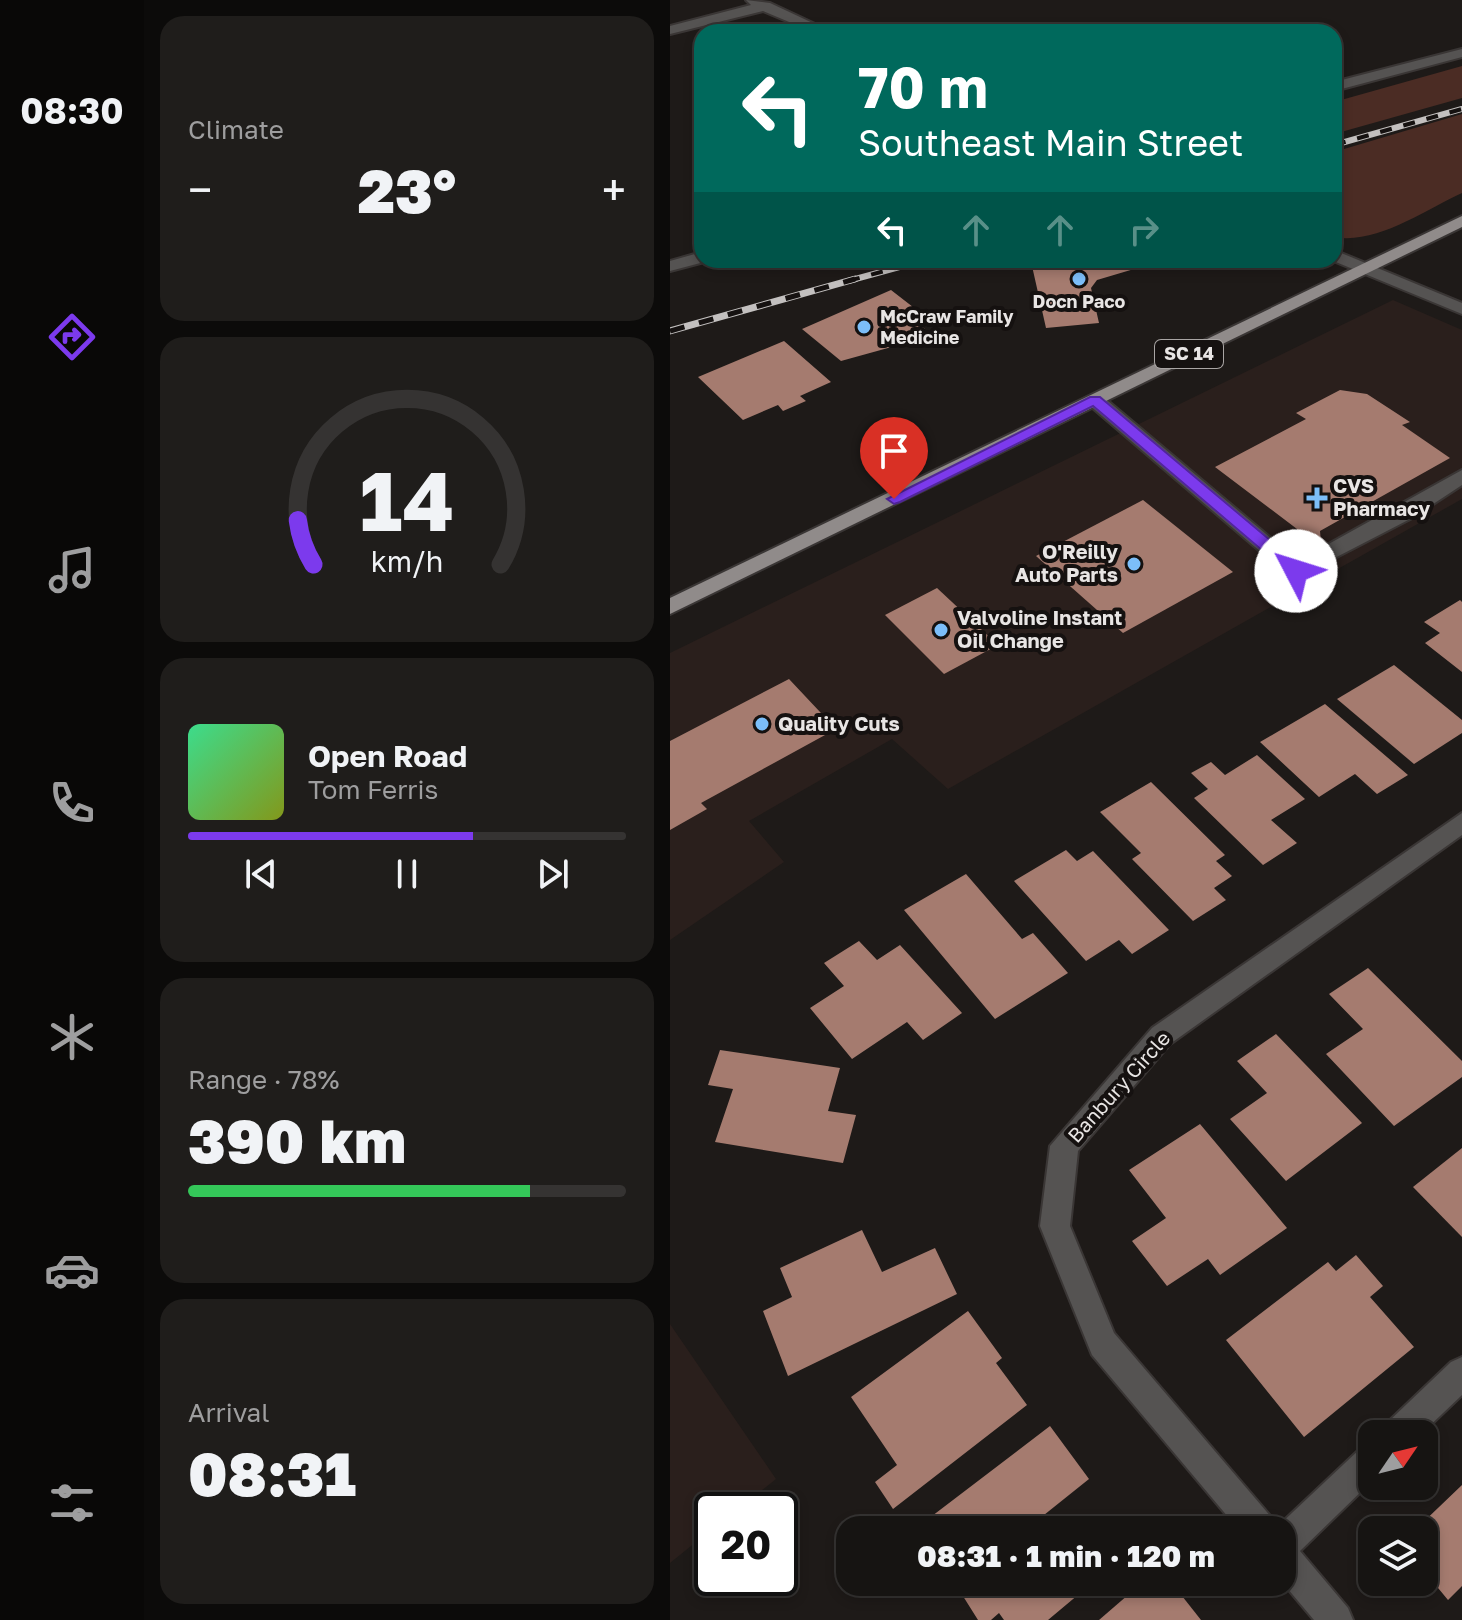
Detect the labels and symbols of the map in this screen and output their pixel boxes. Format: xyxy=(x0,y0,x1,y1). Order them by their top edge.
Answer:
marker: Docn Paco xyxy=(1070,270,1088,288)
place label: Docn Paco xyxy=(1033,290,1126,312)
place label: McCraw Family Medicine xyxy=(880,305,1014,348)
marker: McCraw Family Medicine xyxy=(855,318,873,336)
road number: SC 14 xyxy=(1155,340,1223,368)
pin xyxy=(860,417,928,499)
place label: CVS Pharmacy xyxy=(1333,473,1430,520)
marker: CVS Pharmacy xyxy=(1308,489,1326,507)
position arrow xyxy=(1254,529,1338,613)
place label: O'Reilly Auto Parts xyxy=(1015,539,1118,586)
marker: O'Reilly Auto Parts xyxy=(1125,555,1143,573)
place label: Valvoline Instant Oil Change xyxy=(957,605,1122,652)
marker: Valvoline Instant Oil Change xyxy=(932,621,950,639)
place label: Quality Cuts xyxy=(778,711,900,735)
marker: Quality Cuts xyxy=(753,715,771,733)
street label: Banbury Circle xyxy=(1062,1026,1174,1147)
north arrow xyxy=(1358,1420,1438,1500)
speed limit sign: 20 xyxy=(694,1492,798,1596)

